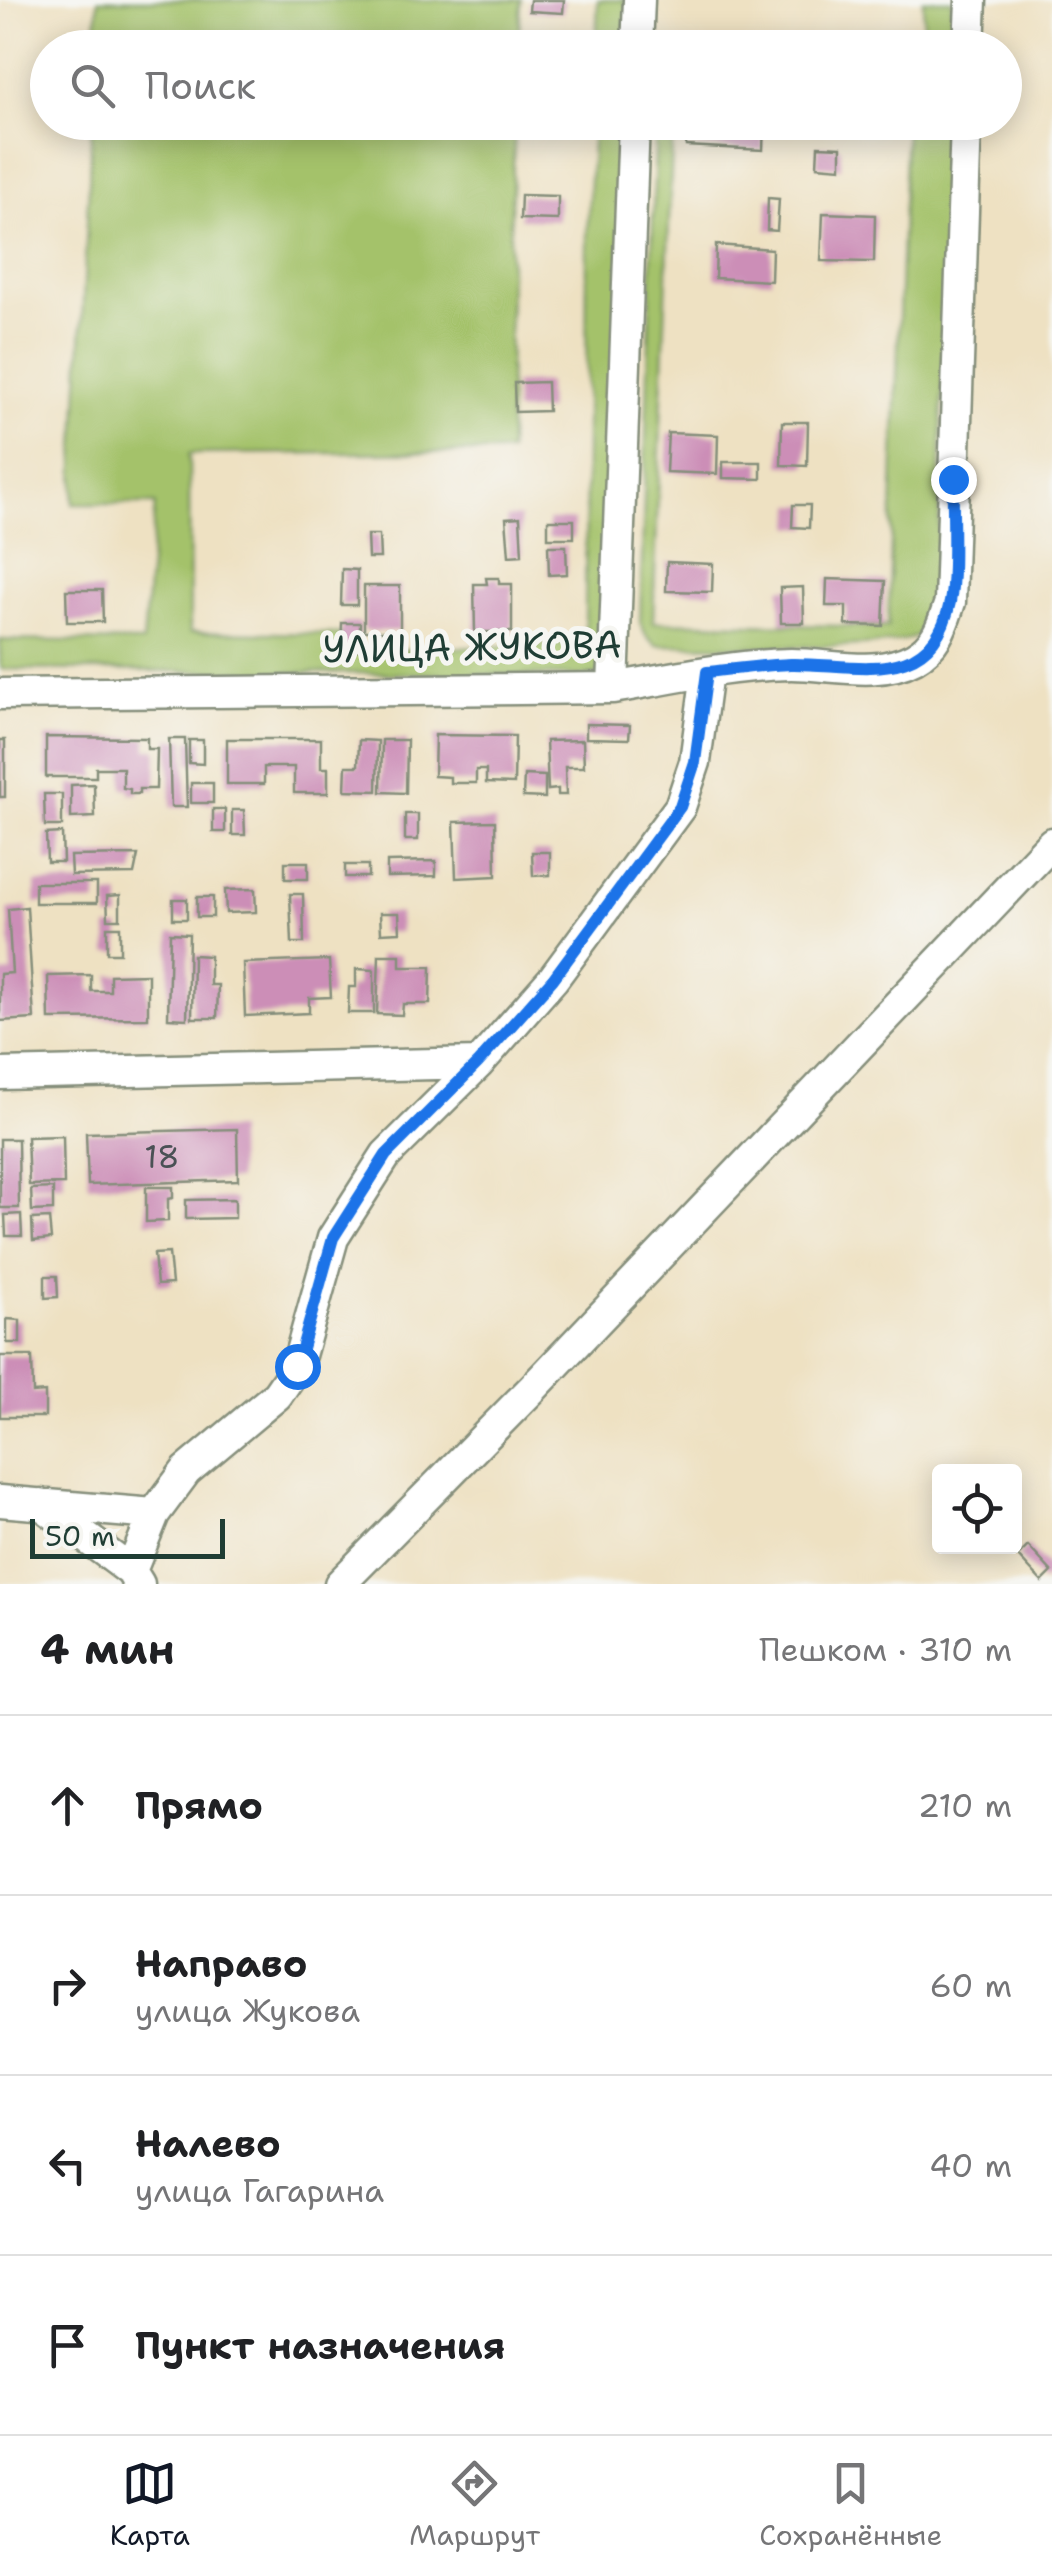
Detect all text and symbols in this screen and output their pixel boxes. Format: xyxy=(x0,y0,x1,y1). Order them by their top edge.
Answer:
search box xyxy=(30,30,1022,140)
icon: search xyxy=(65,58,120,113)
text: Поиск xyxy=(145,60,256,111)
route end xyxy=(931,457,977,503)
street label: УЛИЦА ЖУКОВА xyxy=(322,618,622,675)
house number: 18 xyxy=(144,1135,180,1178)
route start xyxy=(275,1344,321,1390)
map controls xyxy=(932,1464,1022,1554)
button: locate xyxy=(932,1464,1022,1554)
scale bar xyxy=(30,1514,225,1558)
text: 50 m xyxy=(45,1517,115,1555)
text: 4 мин xyxy=(40,1621,175,1677)
text: Пешком · 310 m xyxy=(759,1628,1012,1671)
icon: ahead xyxy=(40,1778,95,1833)
text: Прямо xyxy=(135,1780,263,1831)
text: 210 m xyxy=(918,1784,1012,1827)
text: Направо xyxy=(135,1938,308,1989)
icon: right xyxy=(40,1958,95,2013)
text: 60 m xyxy=(930,1964,1012,2007)
text: улица Жукова xyxy=(135,1989,360,2032)
text: Налево xyxy=(135,2118,281,2169)
icon: left xyxy=(40,2138,95,2193)
text: 40 m xyxy=(929,2144,1012,2187)
text: улица Гагарина xyxy=(135,2169,384,2212)
icon: arrive xyxy=(40,2318,95,2373)
text: Пункт назначения xyxy=(135,2320,505,2371)
tab: Карта xyxy=(110,2456,190,2554)
tab: Маршрут xyxy=(409,2456,540,2554)
tab: Сохранённые xyxy=(759,2456,942,2554)

